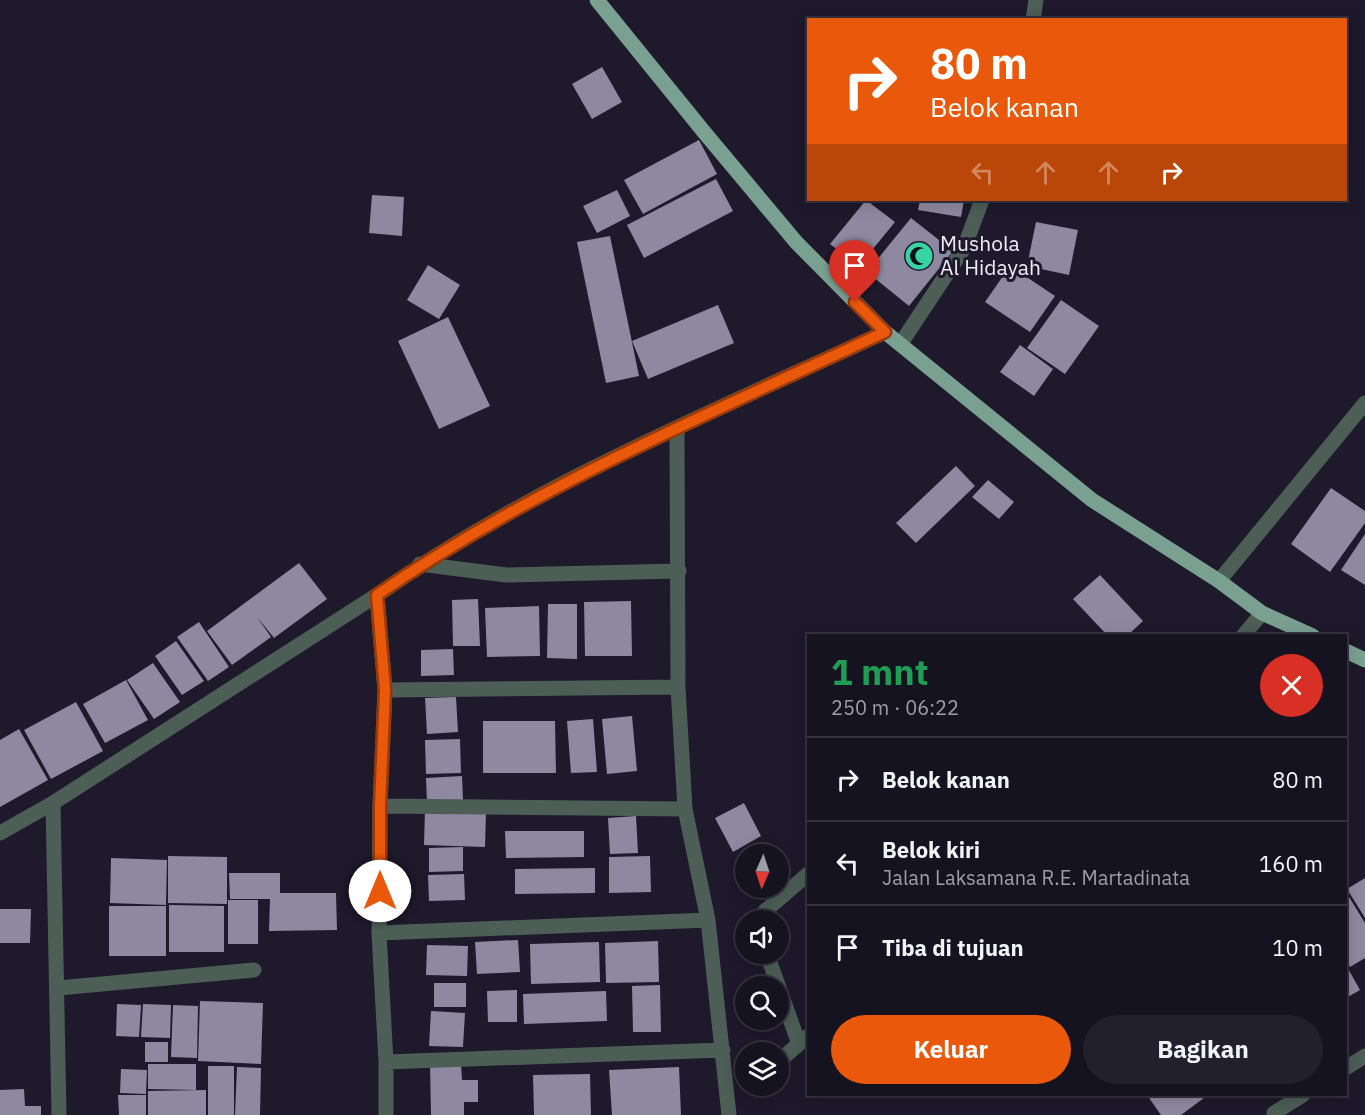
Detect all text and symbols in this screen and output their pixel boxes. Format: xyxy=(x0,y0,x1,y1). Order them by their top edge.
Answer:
text: 80 m xyxy=(930,36,1028,91)
icon: right xyxy=(831,42,909,120)
text: Belok kanan xyxy=(930,89,1079,124)
icon: left xyxy=(966,156,999,189)
icon: ahead xyxy=(1029,156,1062,189)
icon: ahead xyxy=(1092,156,1125,189)
icon: right xyxy=(1155,156,1188,189)
place label: Mushola Al Hidayah xyxy=(940,229,1041,281)
pin xyxy=(829,240,880,302)
mosque icon: Mushola Al Hidayah xyxy=(903,240,935,272)
icon: arrive xyxy=(838,249,871,282)
text: 1 mnt xyxy=(831,648,929,695)
button: close xyxy=(1260,654,1323,717)
text: 250 m · 06:22 xyxy=(831,694,959,721)
icon: right xyxy=(831,763,864,796)
text: Belok kanan xyxy=(882,765,1010,794)
text: 80 m xyxy=(1272,765,1323,794)
text: Belok kiri xyxy=(882,835,980,864)
north arrow xyxy=(735,844,789,898)
map controls xyxy=(735,844,789,1096)
icon: left xyxy=(831,847,864,880)
text: 160 m xyxy=(1259,849,1323,878)
position arrow xyxy=(348,859,412,923)
text: Jalan Laksamana R.E. Martadinata xyxy=(882,864,1190,891)
button: sound xyxy=(735,910,789,964)
icon: arrive xyxy=(831,931,864,964)
text: Tiba di tujuan xyxy=(882,933,1024,962)
text: 10 m xyxy=(1272,933,1323,962)
button: search xyxy=(735,976,789,1030)
button: Keluar xyxy=(831,1015,1071,1084)
button: Bagikan xyxy=(1083,1015,1323,1084)
button: layers xyxy=(735,1042,789,1096)

